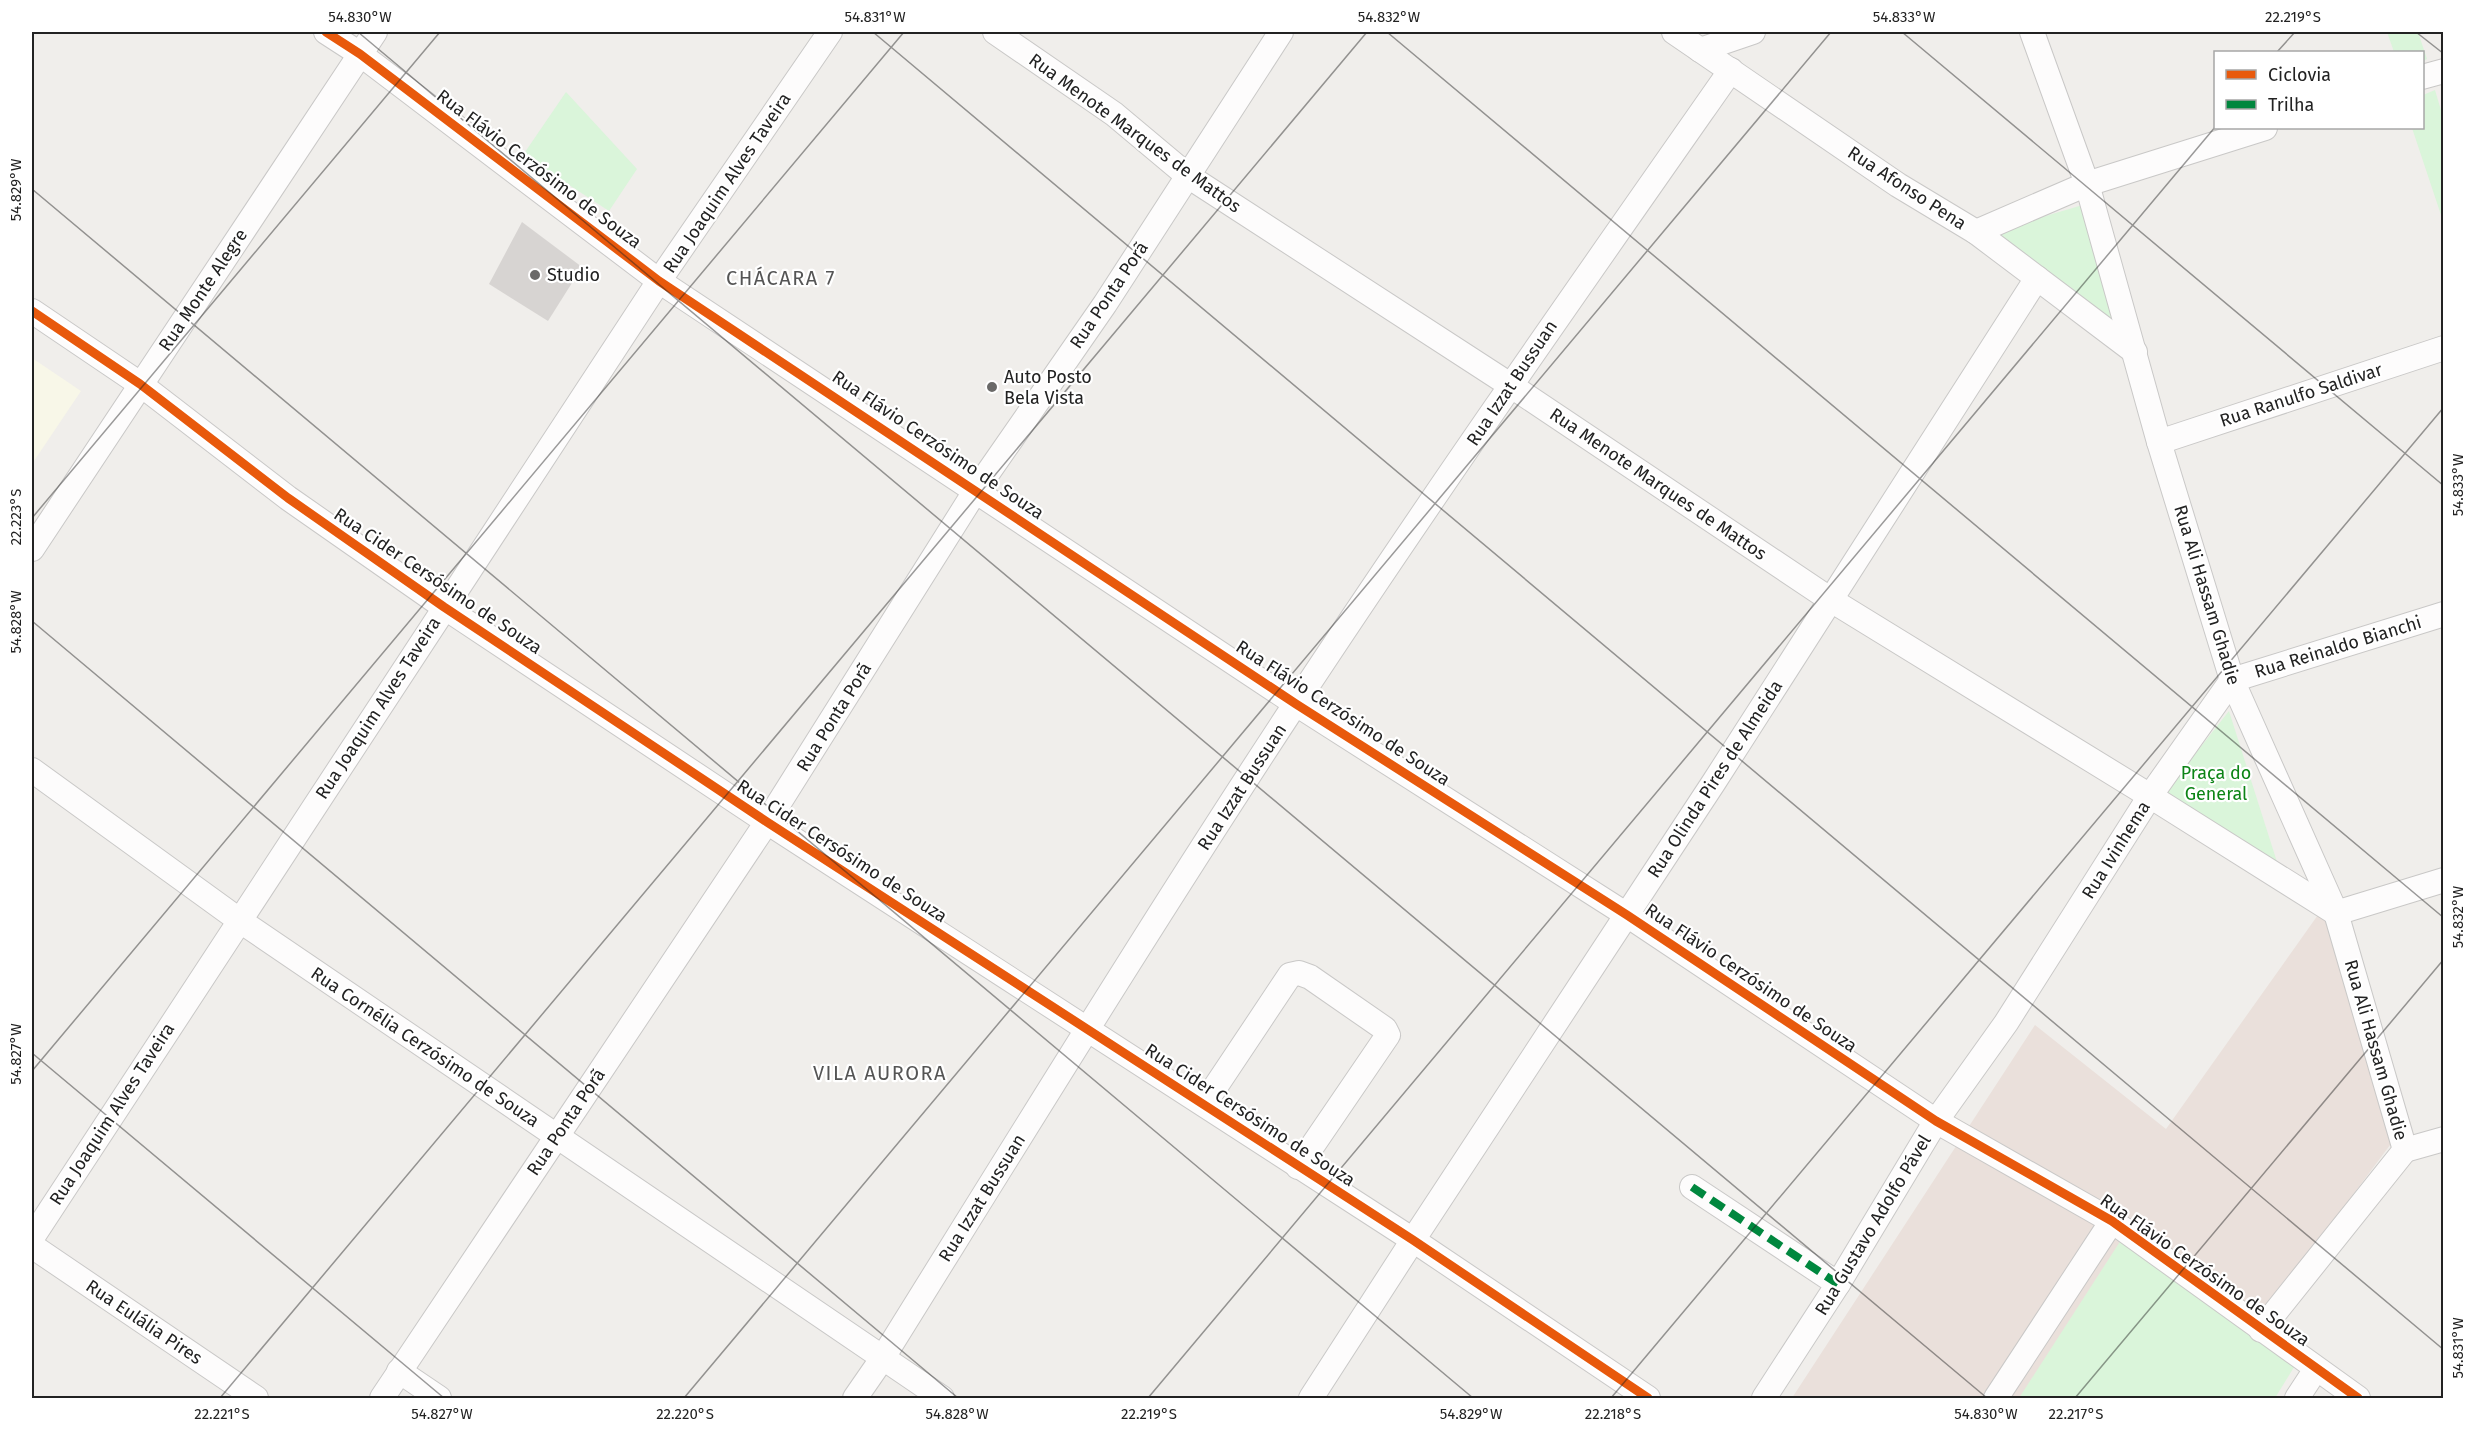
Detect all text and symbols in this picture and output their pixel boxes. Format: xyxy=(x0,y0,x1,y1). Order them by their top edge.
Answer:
text: 54.830°W xyxy=(328,8,392,26)
text: 54.831°W xyxy=(844,8,906,26)
text: 54.832°W xyxy=(1358,8,1421,26)
text: 54.833°W xyxy=(1873,8,1936,26)
text: 22.219°S xyxy=(2265,8,2321,26)
street label: Rua Menote Marques de Mattos xyxy=(1025,49,1245,217)
legend xyxy=(2214,51,2424,129)
text: Ciclovia xyxy=(2268,64,2331,86)
street label: Rua Flávio Cerzósimo de Souza xyxy=(432,85,646,253)
street label: Rua Joaquim Alves Taveira xyxy=(658,89,796,277)
text: Trilha xyxy=(2268,94,2314,116)
street label: Rua Afonso Pena xyxy=(1844,141,1970,235)
text: 54.829°W xyxy=(7,158,25,221)
street label: Rua Monte Alegre xyxy=(154,225,252,355)
street label: Rua Ponta Porã xyxy=(1065,237,1153,353)
place label: Studio xyxy=(547,264,600,286)
district label: CHÁCARA 7 xyxy=(726,266,836,290)
marker: Studio xyxy=(528,268,542,282)
street label: Rua Izzat Bussuan xyxy=(1462,316,1562,450)
street label: Rua Ranulfo Saldivar xyxy=(2217,358,2385,432)
street label: Rua Flávio Cerzósimo de Souza xyxy=(828,366,1048,524)
place label: Auto Posto Bela Vista xyxy=(1004,366,1092,409)
marker: Auto Posto Bela Vista xyxy=(985,380,999,394)
street label: Rua Menote Marques de Mattos xyxy=(1545,403,1771,565)
text: 54.833°W xyxy=(2449,453,2467,516)
text: 22.223°S xyxy=(7,489,25,545)
street label: Rua Ali Hassam Ghadie xyxy=(2169,502,2245,688)
street label: Rua Cider Cersósimo de Souza xyxy=(330,503,546,659)
text: 54.828°W xyxy=(7,590,25,654)
street label: Rua Reinaldo Bianchi xyxy=(2252,611,2424,683)
street label: Rua Joaquim Alves Taveira xyxy=(311,613,445,803)
street label: Rua Flávio Cerzósimo de Souza xyxy=(1232,635,1454,791)
street label: Rua Ponta Porã xyxy=(792,658,876,776)
street label: Rua Olinda Pires de Almeida xyxy=(1643,676,1787,882)
street label: Rua Izzat Bussuan xyxy=(1193,720,1291,854)
park label: Praça do General xyxy=(2181,762,2251,805)
street label: Rua Cider Cersósimo de Souza xyxy=(733,775,951,927)
street label: Rua Ivinhema xyxy=(2077,797,2155,903)
text: 54.832°W xyxy=(2449,885,2467,948)
street label: Rua Flávio Cerzósimo de Souza xyxy=(1641,899,1861,1057)
street label: Rua Ali Hassam Ghadie xyxy=(2340,957,2412,1143)
street label: Rua Cornélia Cerzósimo de Souza xyxy=(307,962,543,1132)
street label: Rua Joaquim Alves Taveira xyxy=(45,1019,179,1209)
text: 54.827°W xyxy=(7,1023,25,1085)
street label: Rua Cider Cersósimo de Souza xyxy=(1141,1039,1359,1191)
district label: VILA AURORA xyxy=(813,1061,947,1085)
street label: Rua Ponta Porã xyxy=(522,1064,610,1180)
street label: Rua Izzat Bussuan xyxy=(934,1130,1030,1266)
street label: Rua Gustavo Adolfo Pável xyxy=(1810,1131,1936,1319)
street label: Rua Flávio Cerzósimo de Souza xyxy=(2096,1189,2314,1351)
street label: Rua Eulália Pires xyxy=(82,1275,206,1369)
text: 54.831°W xyxy=(2449,1317,2467,1379)
text: 22.221°S xyxy=(194,1405,250,1423)
text: 54.827°W xyxy=(411,1405,473,1423)
text: 22.220°S xyxy=(656,1405,714,1423)
text: 54.828°W xyxy=(925,1405,989,1423)
text: 22.219°S xyxy=(1121,1405,1177,1423)
text: 54.829°W xyxy=(1440,1405,1503,1423)
text: 22.218°S xyxy=(1585,1405,1641,1423)
text: 54.830°W xyxy=(1954,1405,2018,1423)
text: 22.217°S xyxy=(2049,1405,2103,1423)

